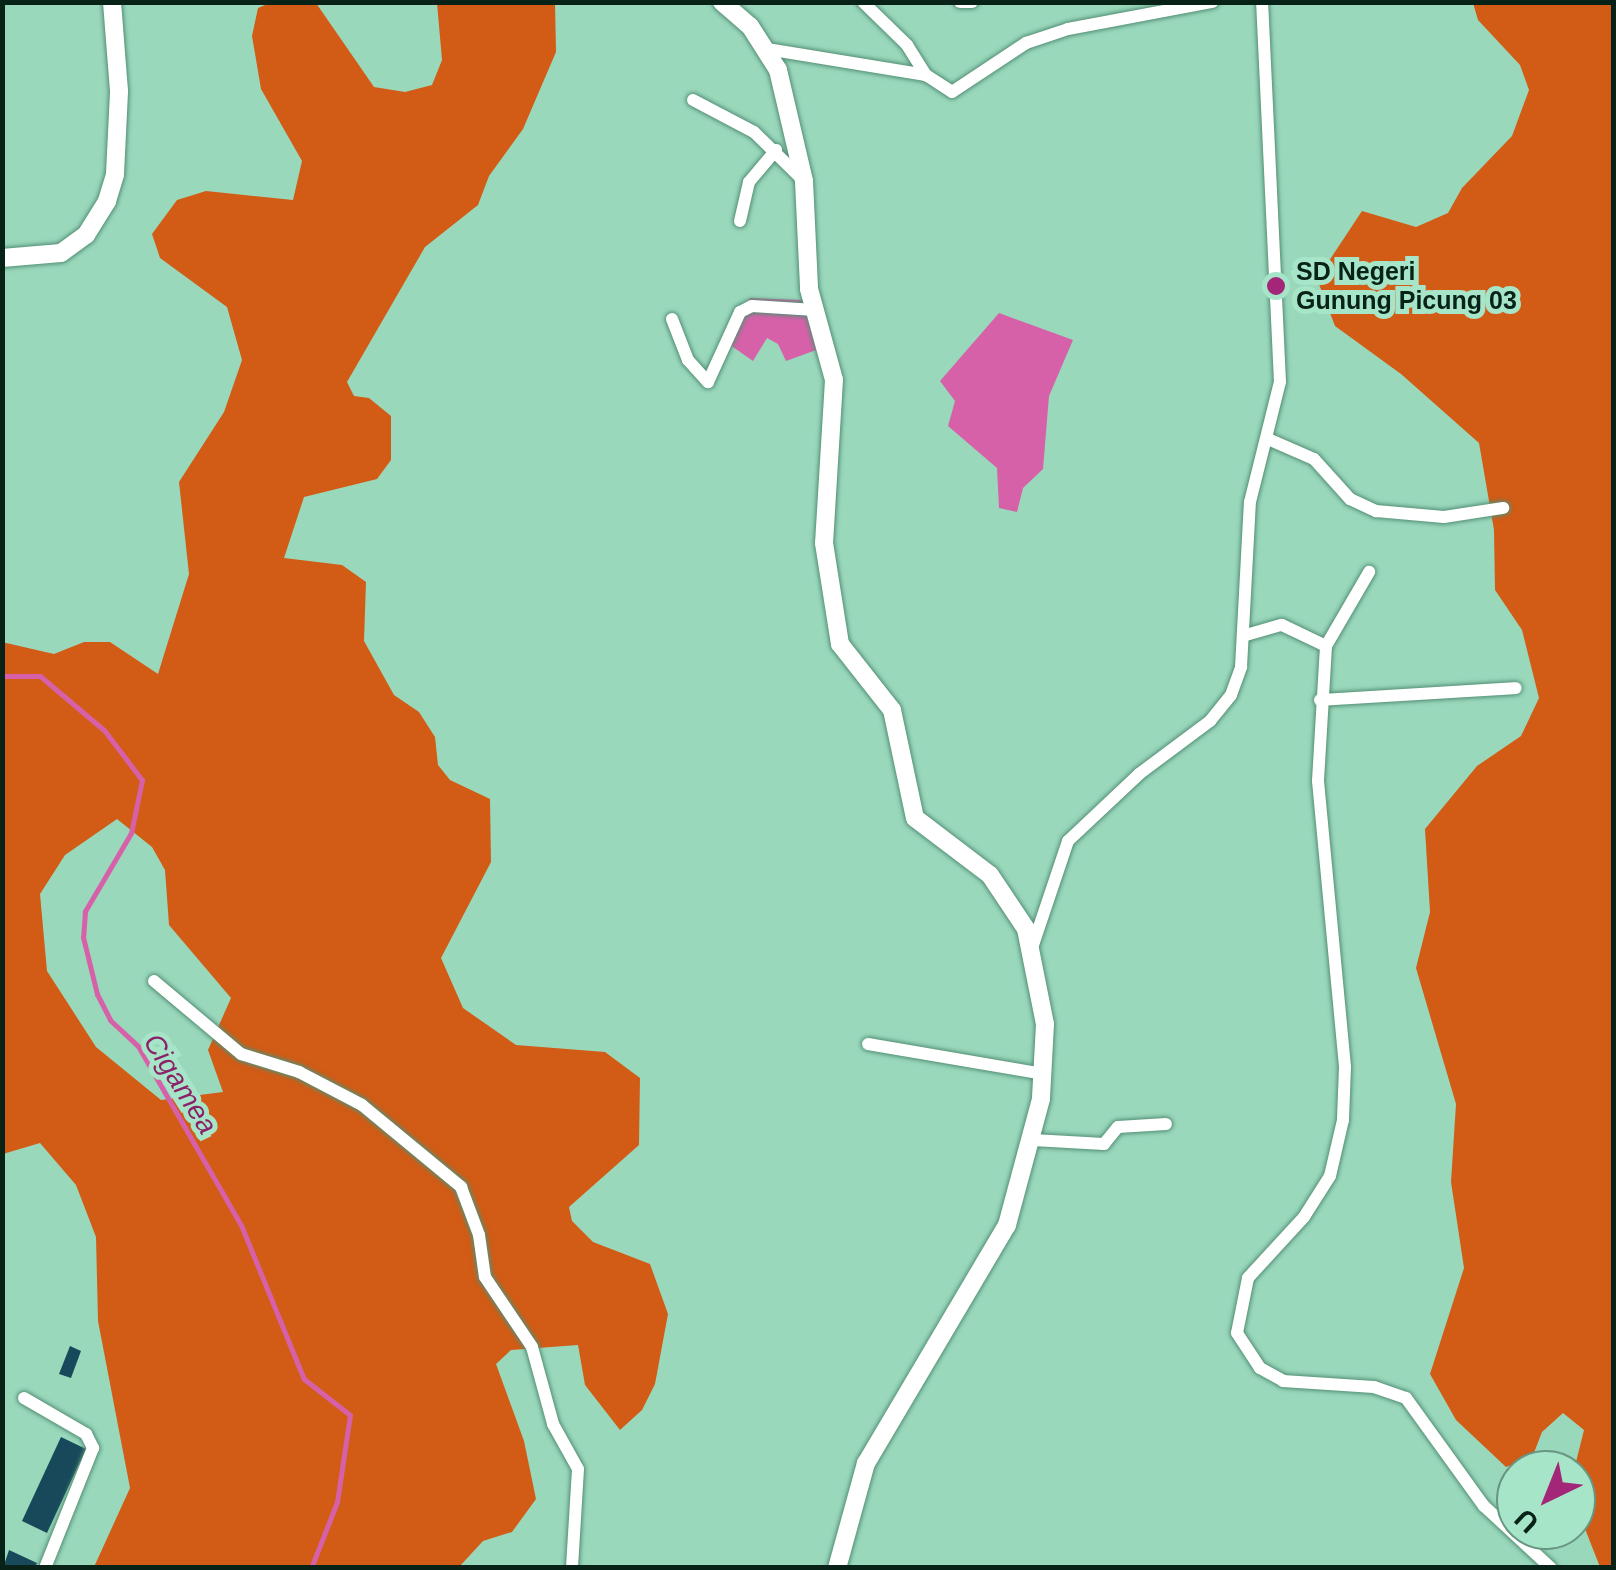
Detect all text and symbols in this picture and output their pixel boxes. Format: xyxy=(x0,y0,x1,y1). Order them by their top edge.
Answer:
place label: SD Negeri Gunung Picung 03 xyxy=(1296,257,1517,316)
marker: SD Negeri Gunung Picung 03 xyxy=(1265,275,1287,297)
water label: Cigamea xyxy=(136,1028,224,1140)
north arrow xyxy=(1496,1450,1596,1550)
text: U xyxy=(1509,1503,1545,1539)

